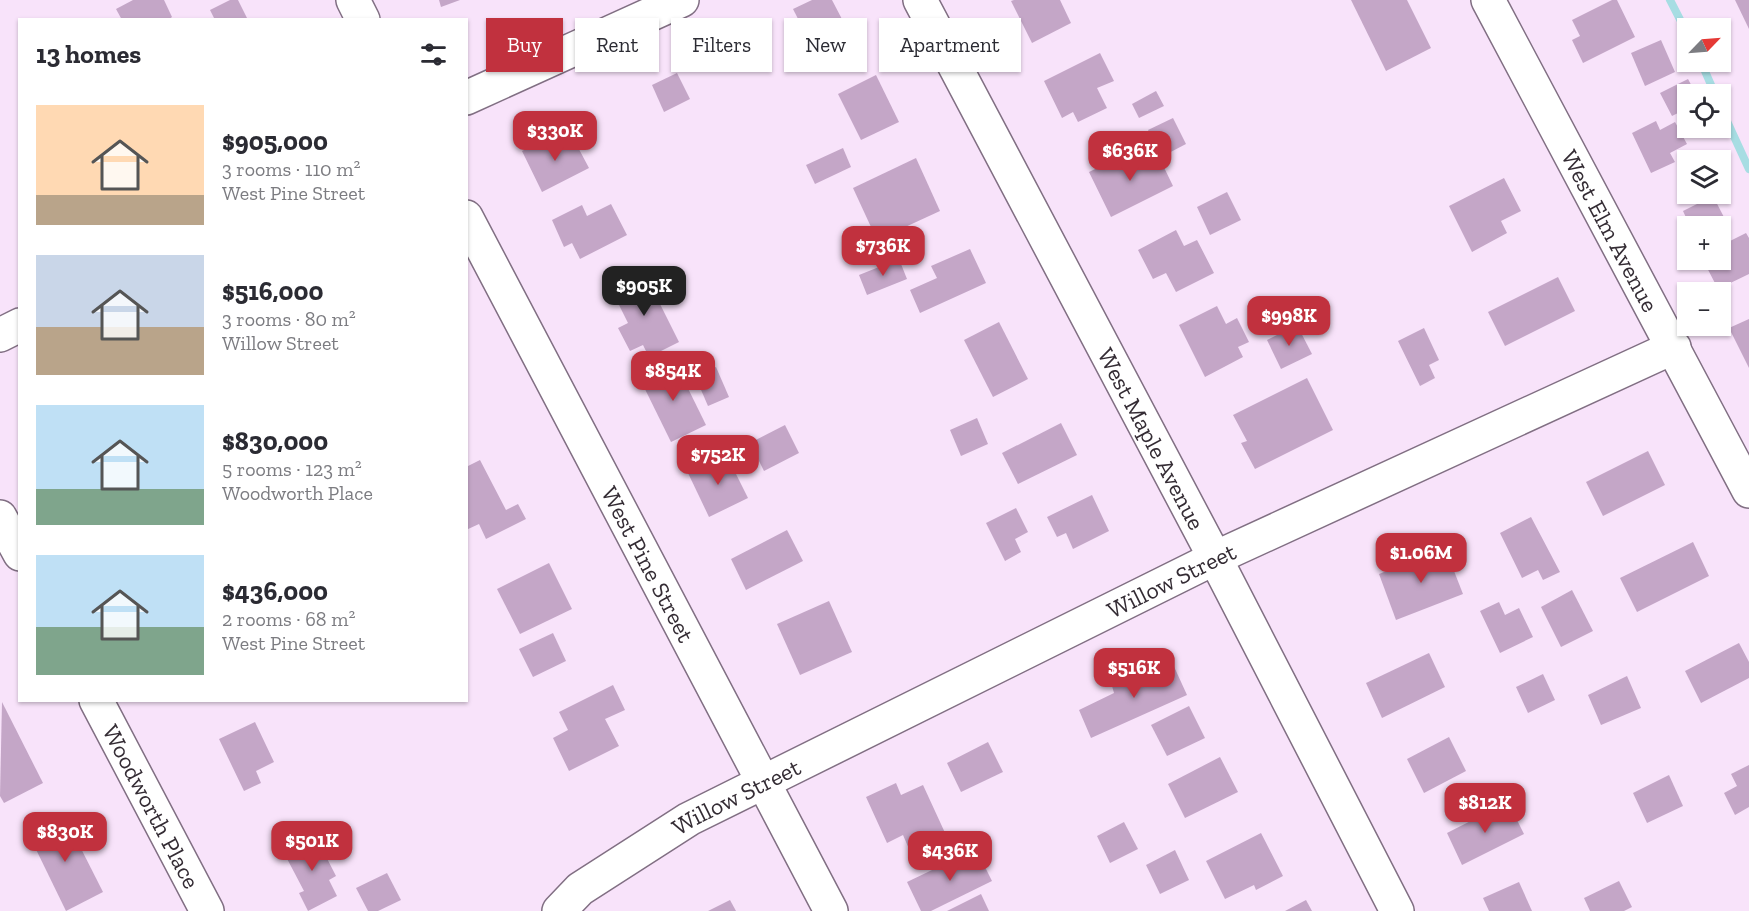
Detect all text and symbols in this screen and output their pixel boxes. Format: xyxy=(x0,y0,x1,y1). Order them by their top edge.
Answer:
chip: Buy xyxy=(486,18,563,72)
chip: Rent xyxy=(575,18,659,72)
chip: Filters xyxy=(671,18,772,72)
chip: New xyxy=(784,18,867,72)
chip: Apartment xyxy=(879,18,1021,72)
north arrow xyxy=(1677,18,1731,72)
map controls xyxy=(1677,18,1731,336)
text: 13 homes xyxy=(36,38,141,70)
icon: filters xyxy=(417,38,450,71)
button: locate xyxy=(1677,84,1731,138)
pin: $330K xyxy=(513,111,597,162)
text: $330K xyxy=(527,118,583,142)
text: $905,000 xyxy=(222,125,328,157)
icon: home xyxy=(84,129,156,201)
pin: $636K xyxy=(1088,131,1172,182)
text: $636K xyxy=(1102,138,1158,162)
street label: West Elm Avenue xyxy=(1556,144,1665,317)
button: layers xyxy=(1677,150,1731,204)
text: 3 rooms · 110 m² xyxy=(222,157,360,181)
text: West Pine Street xyxy=(222,181,365,205)
button: + xyxy=(1677,216,1731,270)
pin: $736K xyxy=(841,226,925,277)
text: $736K xyxy=(856,233,910,257)
pin: $905K xyxy=(602,266,686,317)
text: $905K xyxy=(616,273,672,297)
text: $516,000 xyxy=(222,275,323,307)
icon: home xyxy=(84,279,156,351)
button: − xyxy=(1677,282,1731,336)
pin: $998K xyxy=(1247,296,1331,347)
text: $998K xyxy=(1261,303,1317,327)
text: 3 rooms · 80 m² xyxy=(222,307,356,331)
text: Willow Street xyxy=(222,331,339,355)
street label: West Maple Avenue xyxy=(1092,343,1212,534)
pin: $854K xyxy=(631,351,715,402)
text: $854K xyxy=(645,358,701,382)
text: $830,000 xyxy=(222,425,328,457)
icon: home xyxy=(84,429,156,501)
pin: $752K xyxy=(676,435,760,486)
text: $752K xyxy=(691,442,745,466)
text: 5 rooms · 123 m² xyxy=(222,457,362,481)
text: Woodworth Place xyxy=(222,481,373,505)
street label: West Pine Street xyxy=(596,481,701,647)
pin: $1.06M xyxy=(1372,533,1470,584)
street label: Willow Street xyxy=(1102,536,1240,624)
text: $1.06M xyxy=(1390,540,1452,564)
text: $436,000 xyxy=(222,575,328,607)
icon: home xyxy=(84,579,156,651)
text: 2 rooms · 68 m² xyxy=(222,607,355,631)
text: West Pine Street xyxy=(222,631,365,655)
pin: $516K xyxy=(1092,648,1176,699)
text: $516K xyxy=(1108,655,1160,679)
street label: Woodworth Place xyxy=(97,719,207,893)
street label: Willow Street xyxy=(666,752,805,841)
pin: $812K xyxy=(1443,783,1527,834)
text: $812K xyxy=(1459,790,1511,814)
pin: $830K xyxy=(23,812,107,863)
text: $830K xyxy=(37,819,93,843)
pin: $501K xyxy=(270,821,354,872)
text: $501K xyxy=(285,828,339,852)
pin: $436K xyxy=(908,831,992,882)
text: $436K xyxy=(922,838,978,862)

